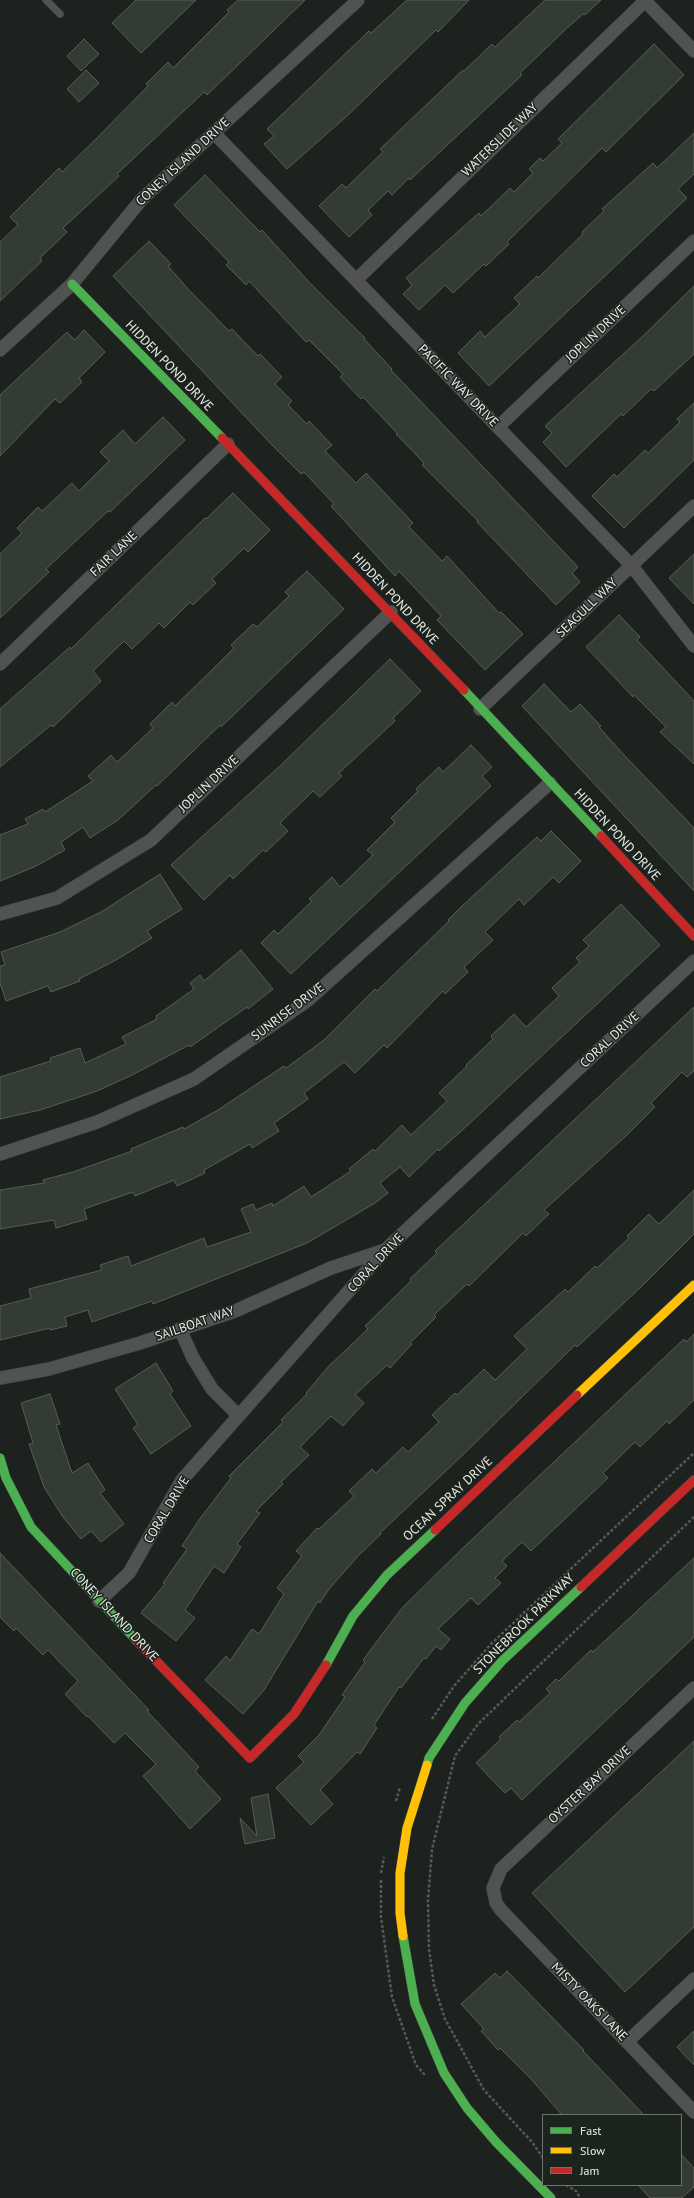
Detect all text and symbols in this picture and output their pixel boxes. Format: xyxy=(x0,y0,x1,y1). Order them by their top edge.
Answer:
street label: WATERSLIDE WAY xyxy=(459,100,541,180)
street label: CONEY ISLAND DRIVE xyxy=(133,114,233,210)
street label: JOPLIN DRIVE xyxy=(563,302,629,366)
street label: HIDDEN POND DRIVE xyxy=(122,318,216,414)
street label: PACIFIC WAY DRIVE xyxy=(415,342,501,430)
street label: FAIR LANE xyxy=(87,528,141,580)
street label: HIDDEN POND DRIVE xyxy=(348,550,442,648)
street label: SEAGULL WAY xyxy=(553,575,621,641)
street label: JOPLIN DRIVE xyxy=(176,752,242,816)
street label: HIDDEN POND DRIVE xyxy=(570,786,664,884)
street label: SUNRISE DRIVE xyxy=(248,979,328,1045)
street label: CORAL DRIVE xyxy=(577,1009,643,1071)
street label: CORAL DRIVE xyxy=(345,1230,407,1296)
street label: SAILBOAT WAY xyxy=(153,1303,237,1345)
street label: OCEAN SPRAY DRIVE xyxy=(400,1454,496,1544)
street label: CORAL DRIVE xyxy=(141,1474,193,1546)
street label: CONEY ISLAND DRIVE xyxy=(66,1565,162,1665)
street label: STONEBROOK PARKWAY xyxy=(470,1570,578,1678)
street label: OYSTER BAY DRIVE xyxy=(545,1743,635,1827)
street label: MISTY OAKS LANE xyxy=(547,1959,631,2045)
legend xyxy=(542,2114,682,2186)
text: Fast xyxy=(580,2123,601,2138)
text: Slow xyxy=(580,2143,605,2158)
text: Jam xyxy=(580,2163,599,2178)

